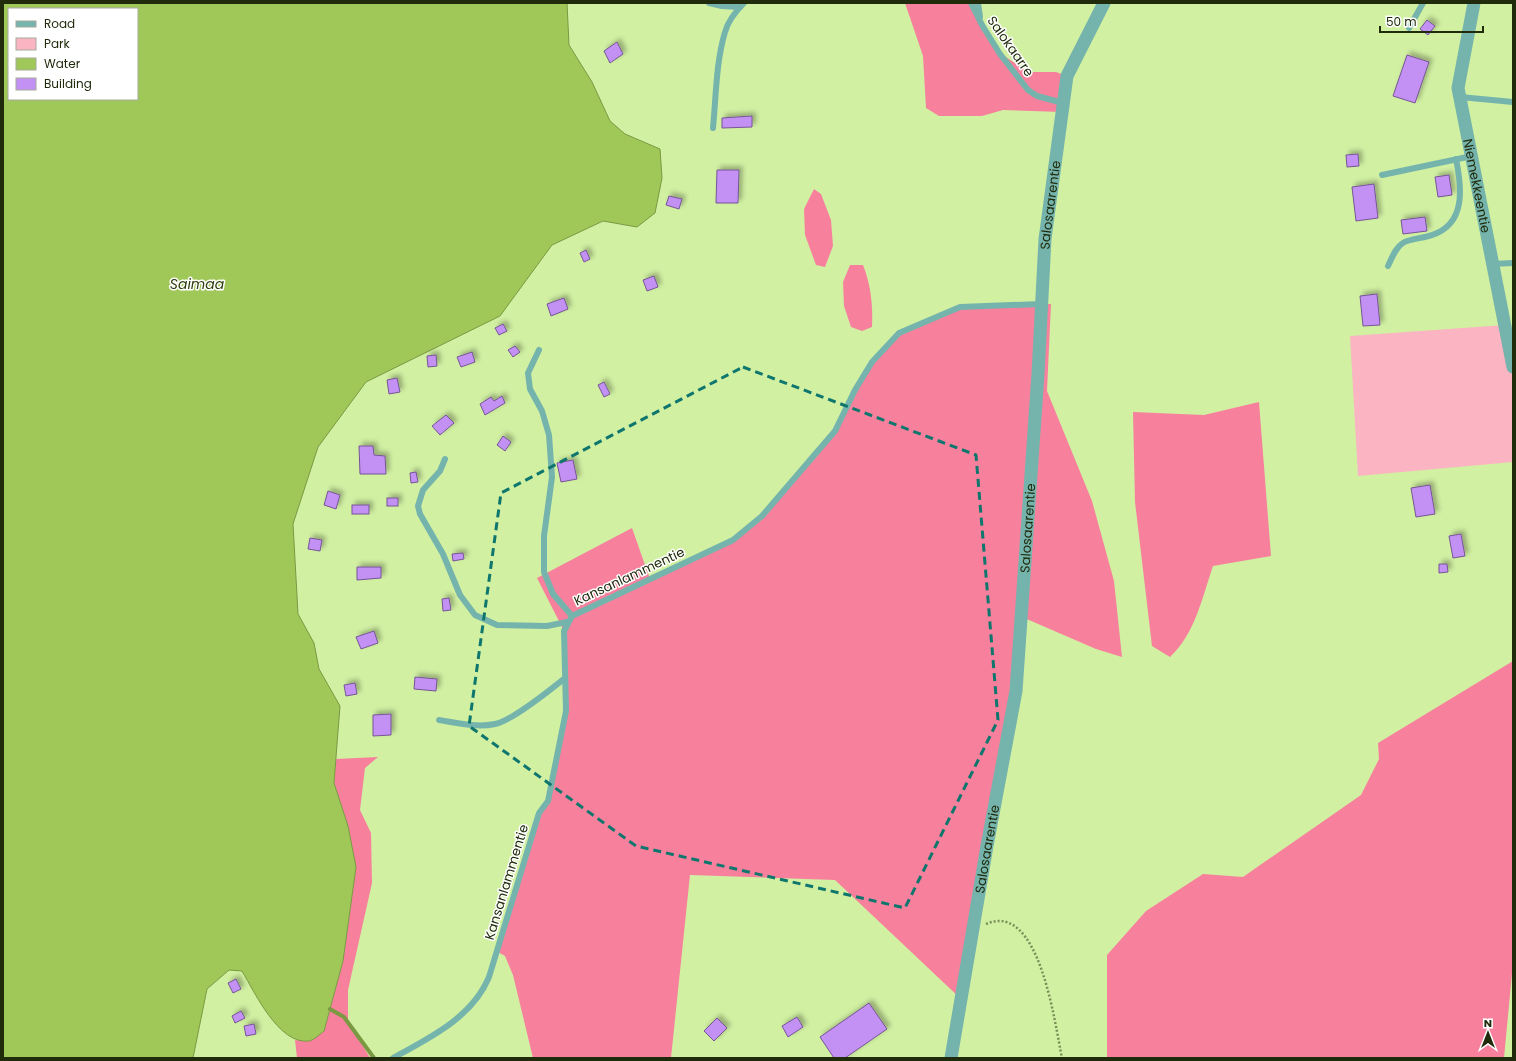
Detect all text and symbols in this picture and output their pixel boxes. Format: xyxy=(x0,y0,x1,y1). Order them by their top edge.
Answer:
legend xyxy=(8,8,138,100)
scale bar xyxy=(1380,8,1483,34)
street label: Salokaarre xyxy=(983,12,1038,80)
text: 50 m xyxy=(1386,13,1417,30)
text: Road xyxy=(44,15,75,32)
text: Park xyxy=(44,35,71,52)
text: Water xyxy=(44,55,81,72)
text: Building xyxy=(44,75,92,92)
street label: Niemekkeentie xyxy=(1458,137,1495,235)
street label: Salosaarentie xyxy=(1035,159,1065,250)
water label: Saimaa xyxy=(170,274,225,294)
street label: Salosaarentie xyxy=(1015,483,1040,574)
street label: Kansanlammentie xyxy=(571,542,688,610)
street label: Salosaarentie xyxy=(970,803,1005,895)
street label: Kansanlammentie xyxy=(480,822,533,942)
north arrow xyxy=(1468,1013,1508,1053)
text: N xyxy=(1484,1015,1492,1031)

